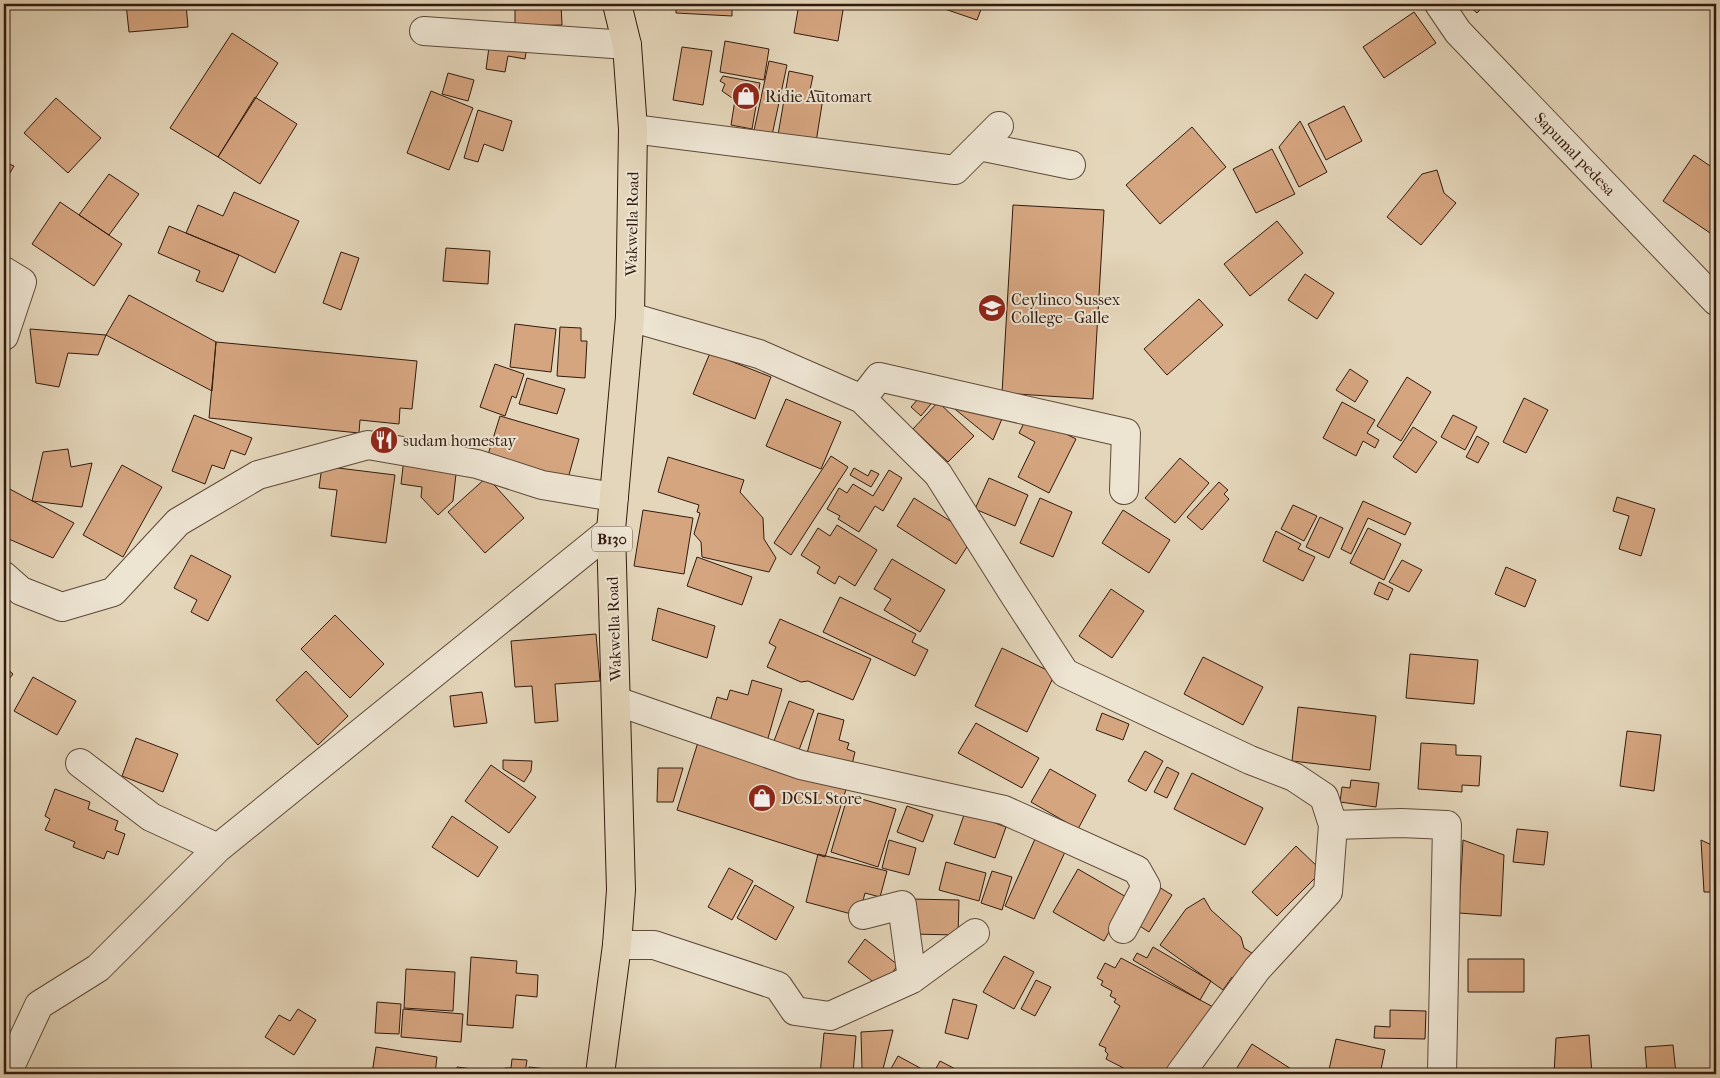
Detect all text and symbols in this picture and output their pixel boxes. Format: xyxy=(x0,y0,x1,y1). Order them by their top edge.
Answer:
shop icon: Ridie Automart xyxy=(731,81,761,111)
place label: Ridie Automart xyxy=(765,87,872,106)
street label: Sapumal pedesa xyxy=(1531,108,1620,200)
street label: Wakwella Road xyxy=(622,171,642,278)
place label: Ceylinco Sussex College - Galle xyxy=(1011,290,1121,327)
school or university icon: Ceylinco Sussex College - Galle xyxy=(977,293,1007,323)
restaurant icon: sudam homestay xyxy=(369,425,399,455)
place label: sudam homestay xyxy=(403,431,517,450)
road number: B130 xyxy=(592,526,632,552)
street label: Wakwella Road xyxy=(603,576,625,683)
shop icon: DCSL Store xyxy=(747,783,777,813)
place label: DCSL Store xyxy=(781,789,862,808)

